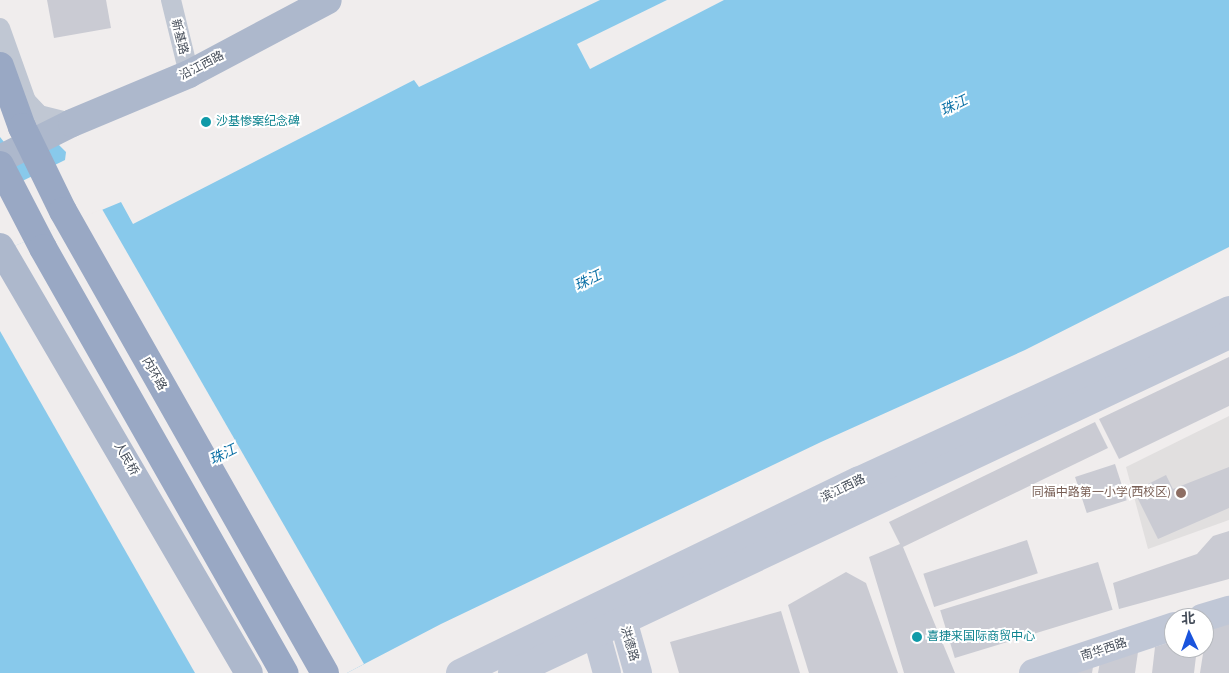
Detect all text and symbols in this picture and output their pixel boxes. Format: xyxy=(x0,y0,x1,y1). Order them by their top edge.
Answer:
street label: 新基路 xyxy=(168,18,190,56)
street label: 沿江西路 xyxy=(177,49,227,83)
water label: 珠江 xyxy=(938,92,970,120)
place label: 沙基惨案纪念碑 xyxy=(216,115,300,129)
marker: 沙基惨案纪念碑 xyxy=(200,116,212,128)
water label: 珠江 xyxy=(572,267,604,295)
street label: 内环路 xyxy=(139,355,169,393)
street label: 人民桥 xyxy=(111,440,141,478)
water label: 珠江 xyxy=(207,441,239,469)
street label: 滨江西路 xyxy=(818,472,868,506)
place label: 同福中路第一小学(西校区) xyxy=(1032,486,1171,500)
marker: 同福中路第一小学(西校区) xyxy=(1175,487,1187,499)
north arrow xyxy=(1164,608,1214,658)
text: 北 xyxy=(1181,609,1196,629)
street label: 洪德路 xyxy=(617,625,641,663)
place label: 喜捷来国际商贸中心 xyxy=(927,630,1035,644)
marker: 喜捷来国际商贸中心 xyxy=(911,631,923,643)
street label: 南华西路 xyxy=(1079,636,1129,664)

